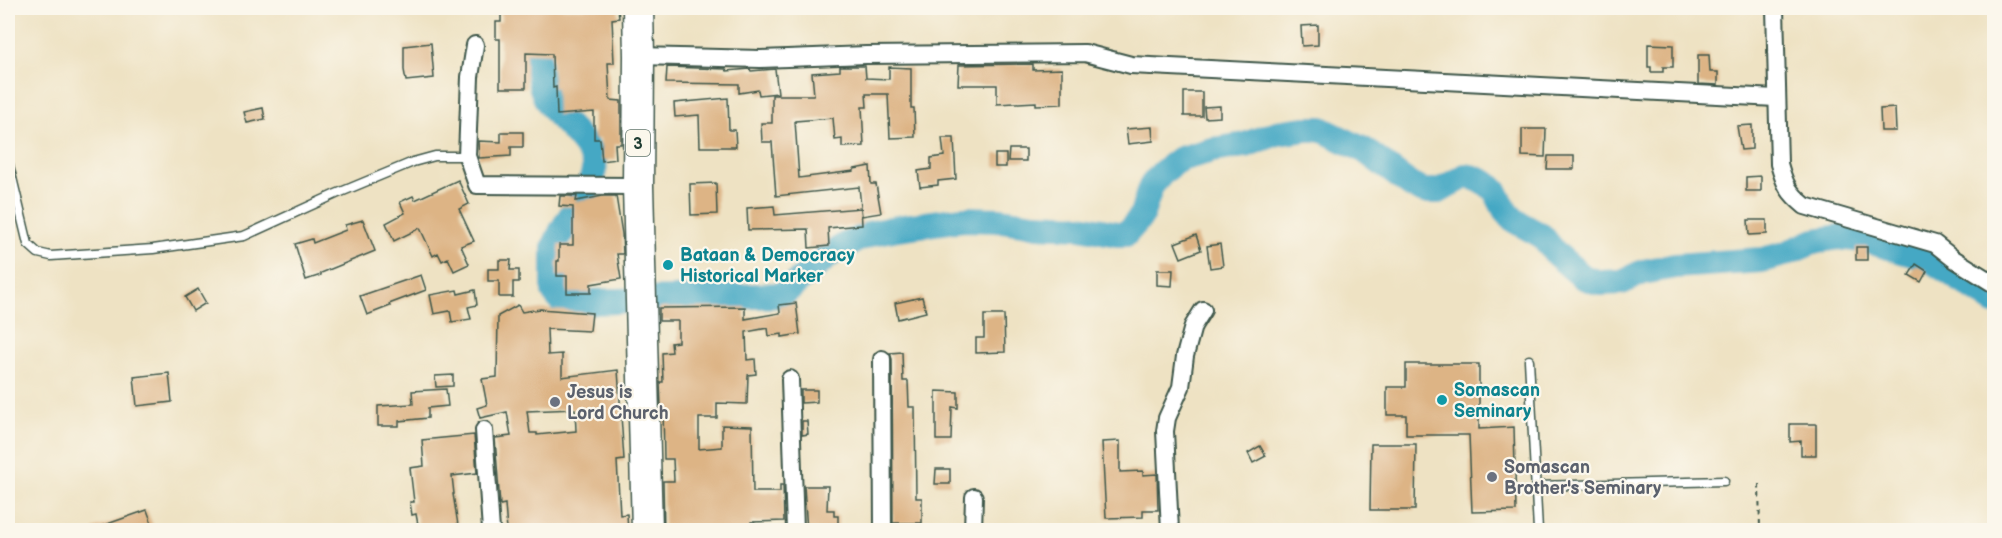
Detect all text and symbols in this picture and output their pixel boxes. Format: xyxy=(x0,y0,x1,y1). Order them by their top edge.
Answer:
road number: 3 xyxy=(626,130,650,156)
place label: Bataan & Democracy Historical Marker xyxy=(680,245,855,287)
marker: Bataan & Democracy Historical Marker xyxy=(661,258,675,272)
place label: Somascan Seminary xyxy=(1454,380,1540,422)
place label: Jesus is Lord Church xyxy=(567,382,669,424)
marker: Somascan Seminary xyxy=(1435,393,1449,407)
marker: Jesus is Lord Church xyxy=(548,395,562,409)
place label: Somascan Brother's Seminary xyxy=(1504,457,1662,499)
marker: Somascan Brother's Seminary xyxy=(1485,470,1499,484)

